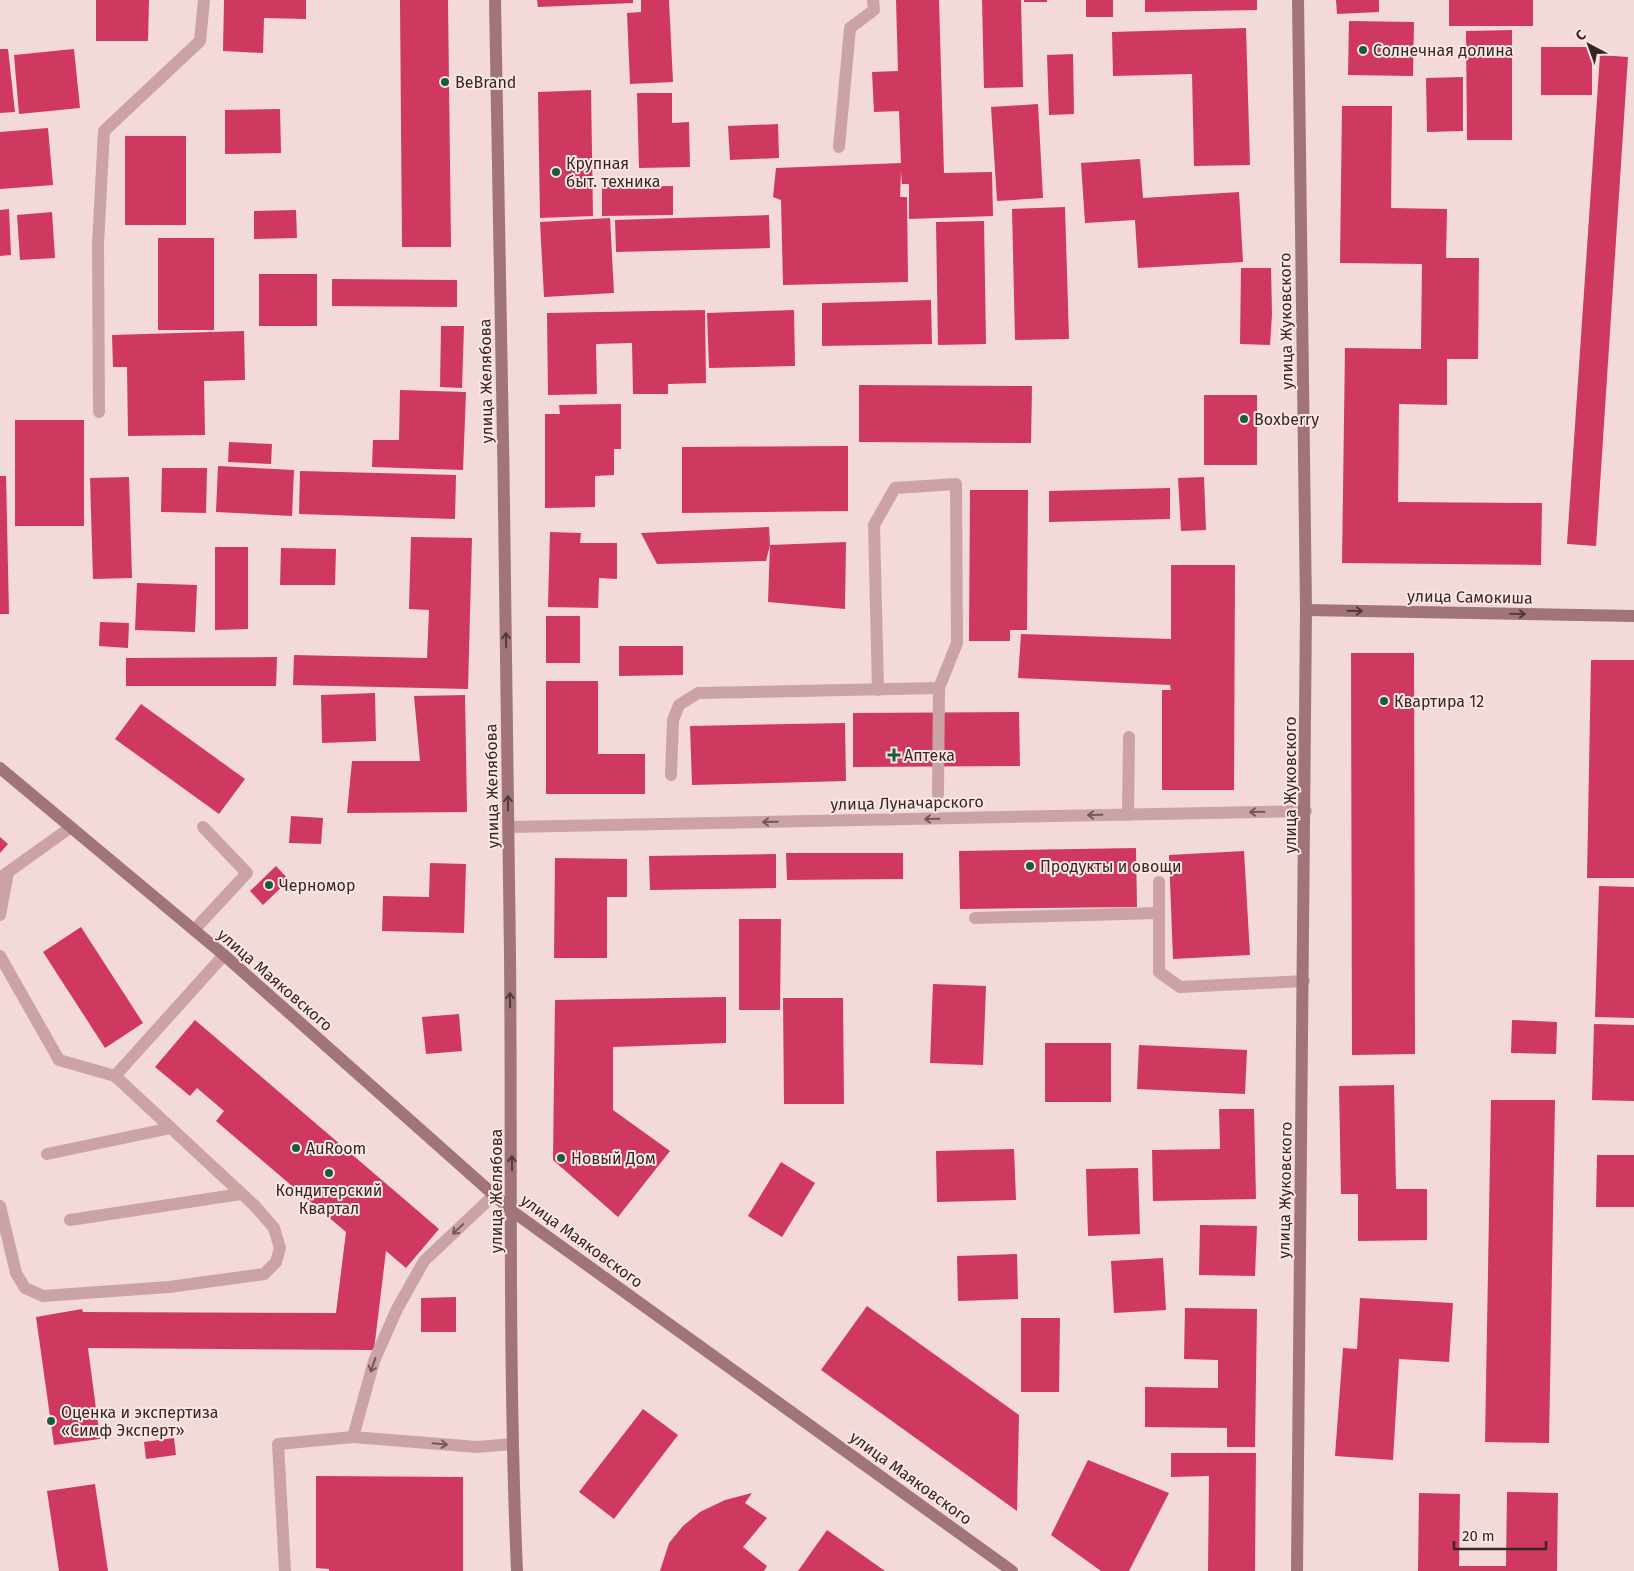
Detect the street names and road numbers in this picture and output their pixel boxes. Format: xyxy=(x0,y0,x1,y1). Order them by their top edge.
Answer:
street label: улица Жуковского xyxy=(1275,252,1297,390)
street label: улица Желябова xyxy=(475,319,497,443)
street label: улица Самокиша xyxy=(1407,586,1533,608)
street label: улица Жуковского xyxy=(1281,716,1300,854)
street label: улица Желябова xyxy=(481,724,503,848)
street label: улица Луначарского xyxy=(830,792,984,814)
street label: улица Маяковского xyxy=(214,925,336,1035)
street label: улица Жуковского xyxy=(1274,1121,1296,1259)
street label: улица Желябова xyxy=(487,1129,506,1253)
street label: улица Маяковского xyxy=(517,1190,647,1292)
street label: улица Маяковского xyxy=(846,1427,976,1529)

